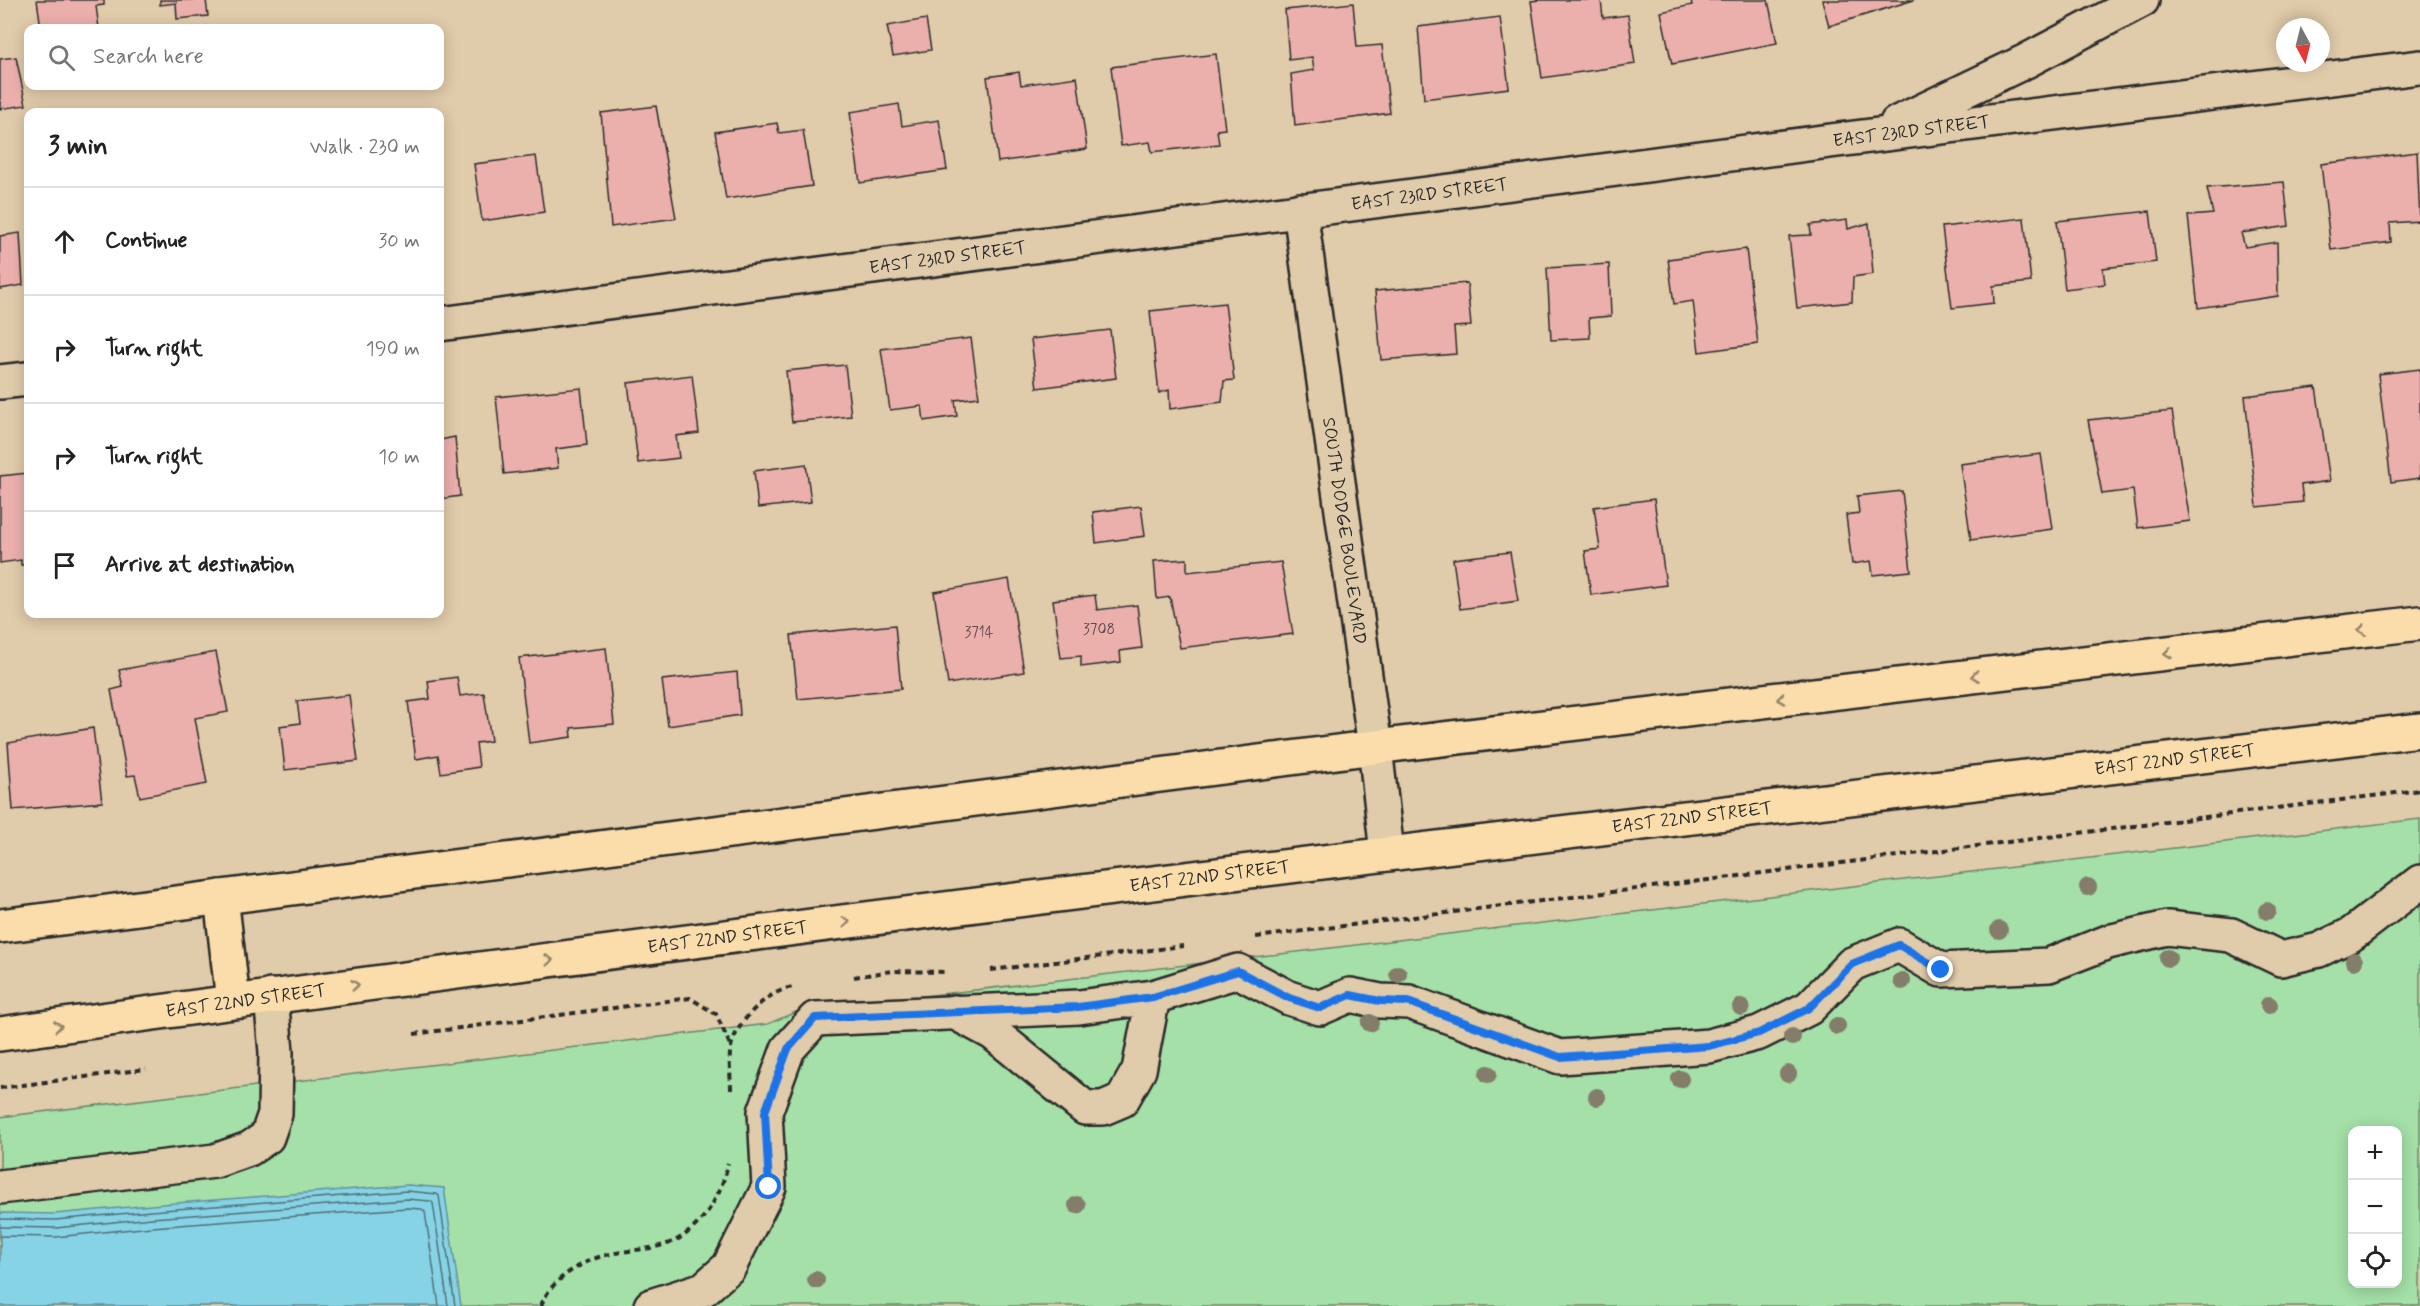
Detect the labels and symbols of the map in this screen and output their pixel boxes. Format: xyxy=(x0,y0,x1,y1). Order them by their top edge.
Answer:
north arrow xyxy=(2276,18,2330,72)
street label: EAST 23RD STREET xyxy=(1832,110,1991,154)
street label: EAST 23RD STREET xyxy=(1350,173,1510,217)
street label: EAST 23RD STREET xyxy=(868,236,1028,280)
street label: SOUTH DODGE BOULEVARD xyxy=(1316,416,1372,646)
house number: 3708 xyxy=(1083,620,1115,640)
house number: 3714 xyxy=(965,623,994,643)
one-way arrow xyxy=(2357,623,2366,636)
one-way arrow xyxy=(2164,646,2173,659)
one-way arrow xyxy=(1970,669,1979,682)
one-way arrow xyxy=(1776,692,1786,705)
street label: EAST 22ND STREET xyxy=(2093,739,2256,782)
street label: EAST 22ND STREET xyxy=(1611,796,1774,840)
street label: EAST 22ND STREET xyxy=(1128,855,1291,899)
street label: EAST 22ND STREET xyxy=(646,916,809,960)
one-way arrow xyxy=(842,916,851,929)
one-way arrow xyxy=(544,955,553,967)
route end xyxy=(1927,956,1953,982)
street label: EAST 22ND STREET xyxy=(164,979,327,1024)
one-way arrow xyxy=(351,980,360,992)
one-way arrow xyxy=(53,1020,63,1032)
route start xyxy=(755,1173,781,1199)

